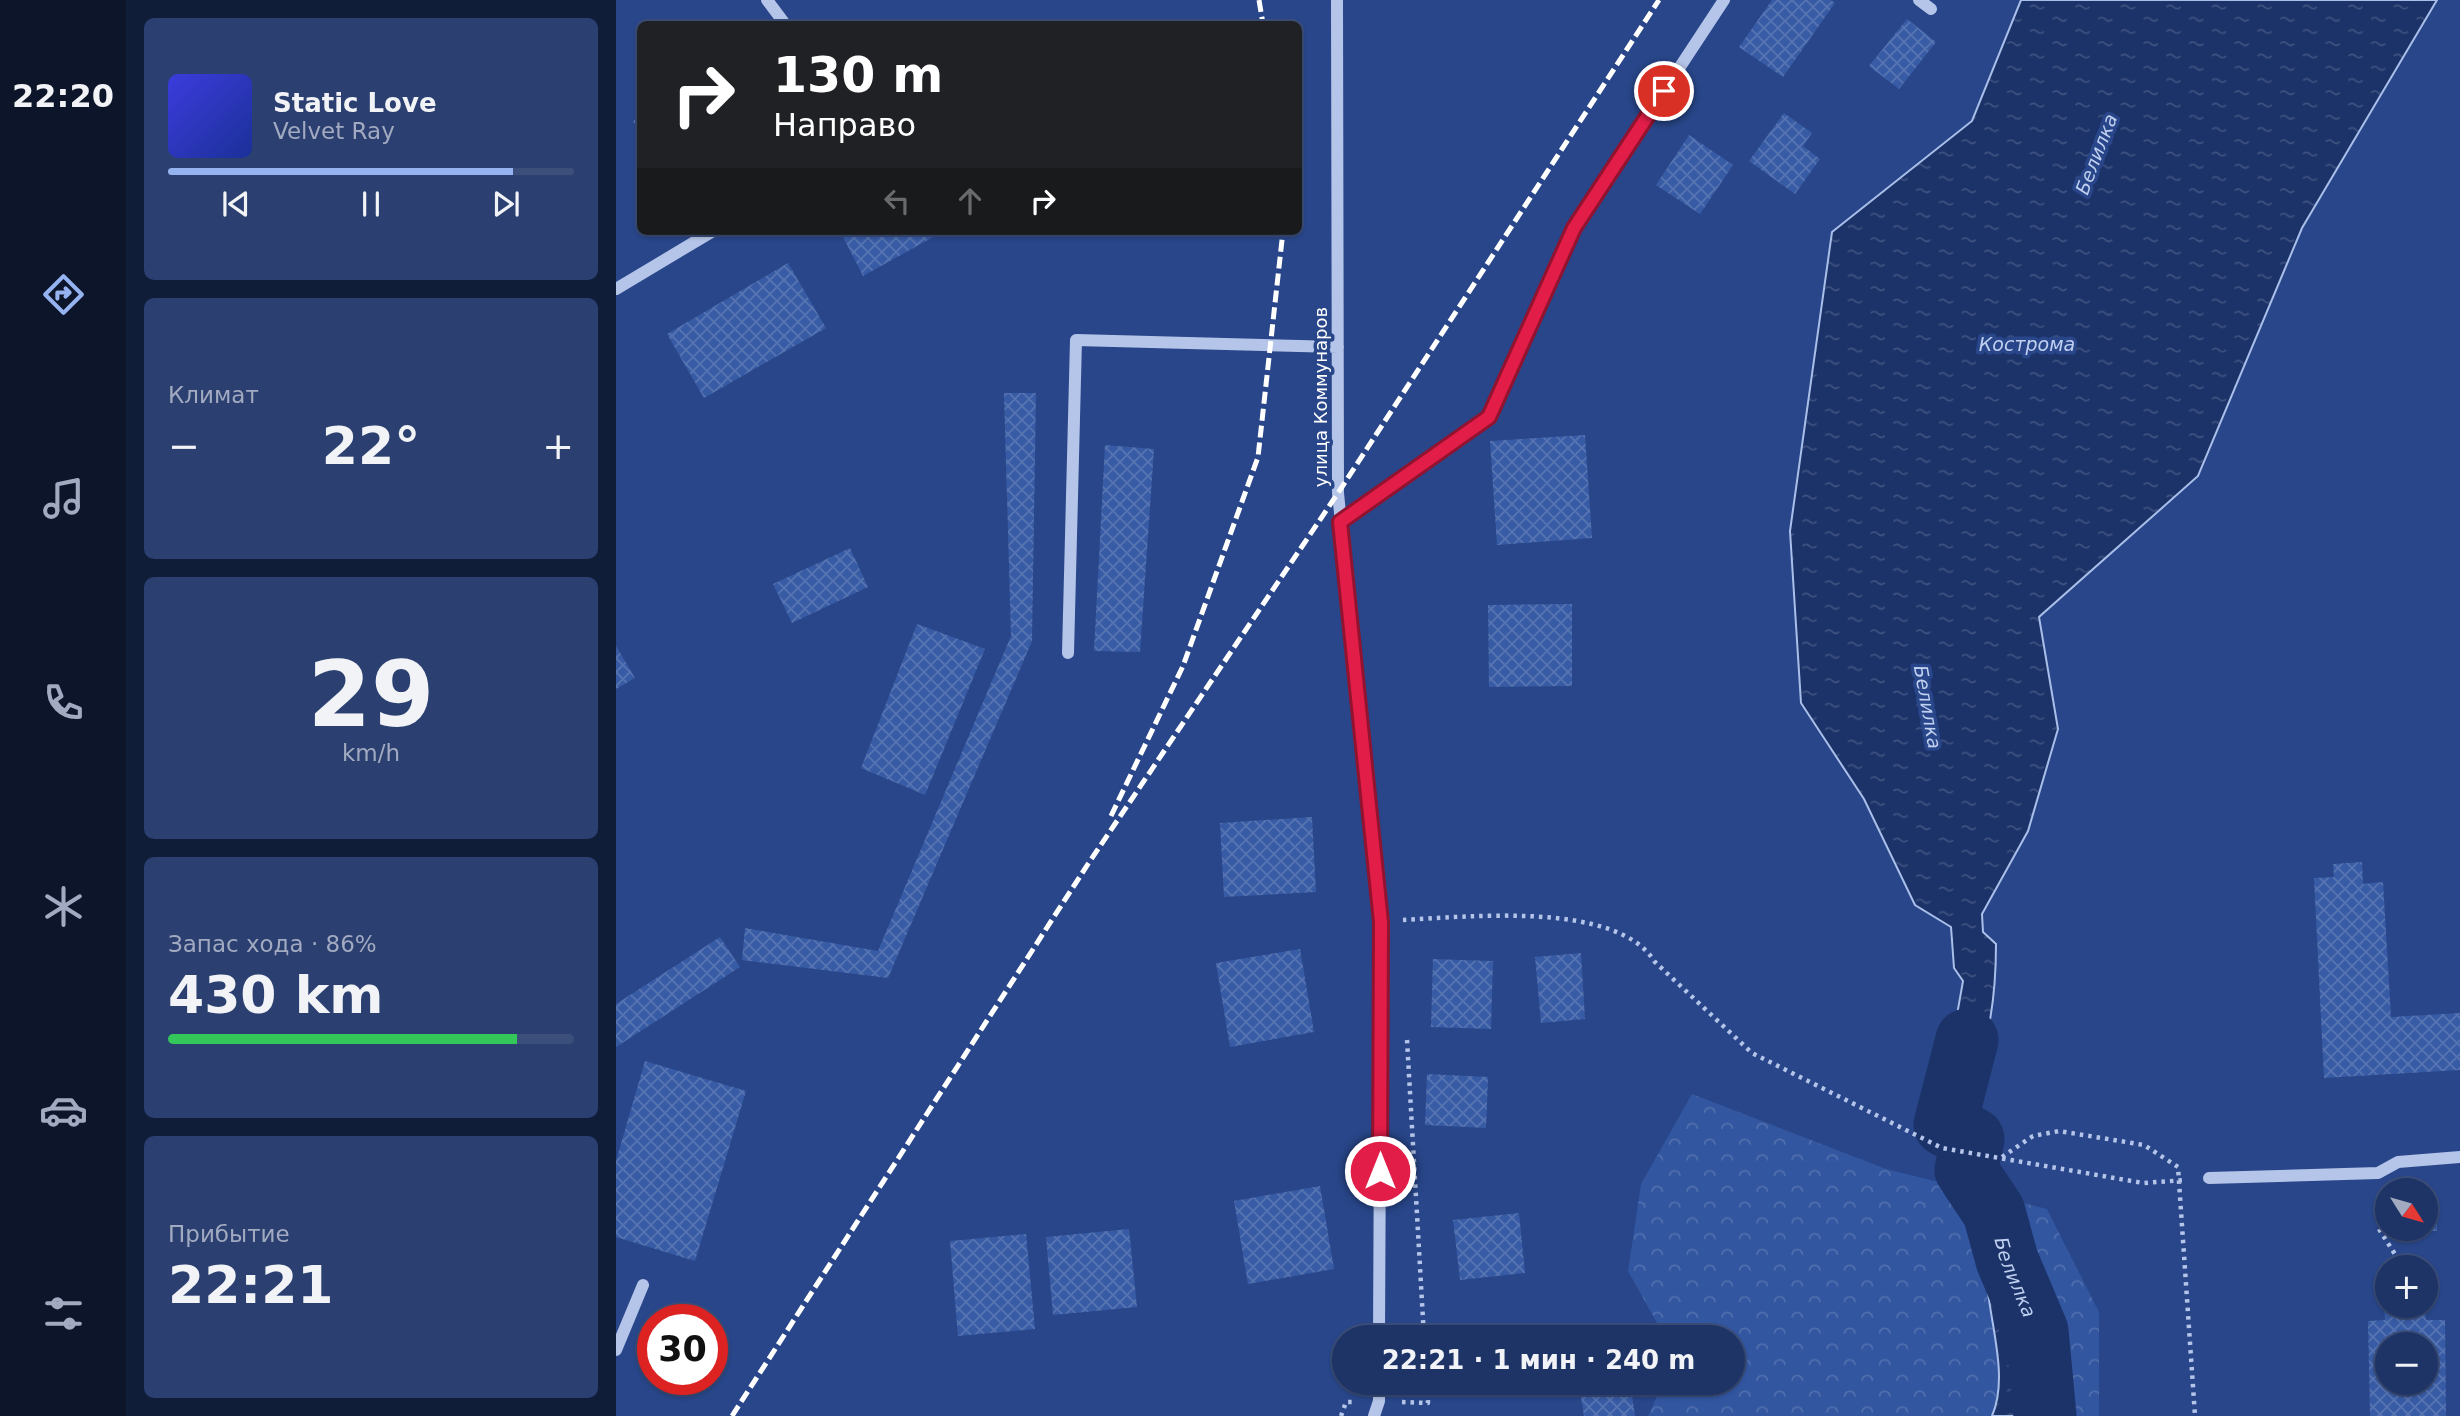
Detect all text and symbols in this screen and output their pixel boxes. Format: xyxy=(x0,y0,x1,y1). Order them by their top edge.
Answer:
text: 130 m xyxy=(773,47,943,104)
icon: right xyxy=(658,49,749,140)
pin xyxy=(1634,61,1694,121)
icon: arrive xyxy=(1645,72,1683,110)
text: 22:20 xyxy=(12,77,114,115)
text: Static Love xyxy=(273,88,437,118)
text: Направо xyxy=(773,106,916,144)
water label: Белилка xyxy=(2071,111,2121,197)
text: Velvet Ray xyxy=(273,118,395,144)
icon: left xyxy=(878,182,916,220)
icon: ahead xyxy=(951,182,989,220)
icon: right xyxy=(1024,182,1062,220)
icon: previous xyxy=(217,185,255,223)
icon: pause xyxy=(352,185,390,223)
icon: next xyxy=(487,185,525,223)
icon: directions xyxy=(39,270,88,319)
street label: улица Коммунаров xyxy=(1310,307,1331,487)
water label: Кострома xyxy=(1979,333,2075,355)
text: Климат xyxy=(168,382,259,408)
text: 22° xyxy=(322,416,420,476)
text: − xyxy=(168,424,200,468)
text: + xyxy=(542,424,574,468)
icon: music xyxy=(39,474,88,523)
text: 29 xyxy=(308,642,434,747)
water label: Белилка xyxy=(1910,663,1946,751)
icon: phone xyxy=(39,678,88,727)
text: km/h xyxy=(342,740,400,766)
icon: climate xyxy=(39,882,88,931)
text: Запас хода · 86% xyxy=(168,931,377,957)
text: 430 km xyxy=(168,965,383,1025)
icon: car xyxy=(39,1086,88,1135)
position arrow xyxy=(1343,1134,1417,1208)
north arrow xyxy=(2375,1178,2438,1241)
map controls xyxy=(2375,1178,2438,1395)
text: Прибытие xyxy=(168,1221,290,1247)
water label: Белилка xyxy=(1990,1235,2041,1321)
text: 22:21 xyxy=(168,1255,334,1315)
button: + xyxy=(2375,1255,2438,1318)
icon: filters xyxy=(39,1289,88,1338)
speed limit sign: 30 xyxy=(637,1304,728,1395)
button: − xyxy=(2375,1332,2438,1395)
text: 22:21 · 1 мин · 240 m xyxy=(1382,1345,1695,1375)

